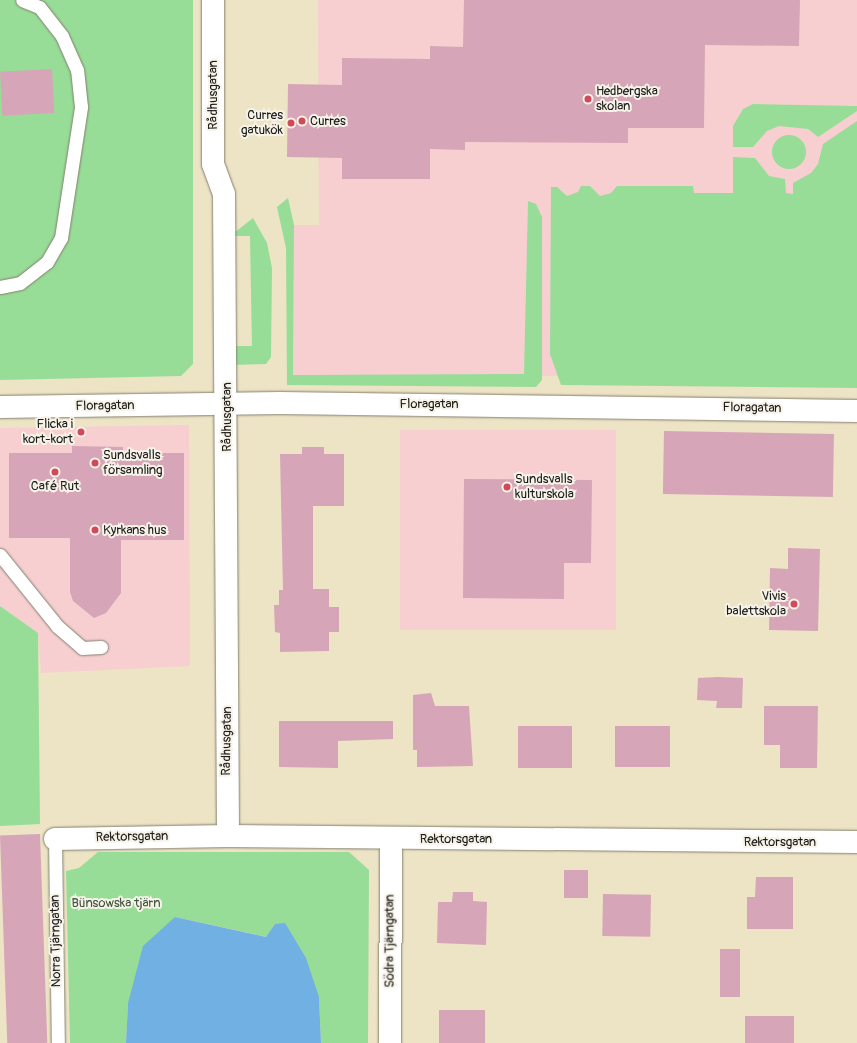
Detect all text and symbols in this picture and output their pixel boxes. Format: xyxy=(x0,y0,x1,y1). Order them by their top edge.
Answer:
street label: Rådhusgatan xyxy=(205,60,221,130)
place label: Hedbergska skolan xyxy=(596,84,658,115)
marker: Hedbergska skolan xyxy=(583,94,593,104)
place label: Curres gatukök xyxy=(241,108,283,139)
place label: Curres xyxy=(310,113,346,129)
marker: Curres xyxy=(297,116,307,126)
marker: Curres gatukök xyxy=(286,118,296,128)
street label: Rådhusgatan xyxy=(219,382,235,452)
street label: Floragatan xyxy=(399,396,459,412)
street label: Floragatan xyxy=(75,398,135,414)
street label: Floragatan xyxy=(722,400,782,416)
place label: Flicka i kort-kort xyxy=(23,417,73,448)
marker: Flicka i kort-kort xyxy=(76,427,86,437)
place label: Sundsvalls församling xyxy=(103,448,163,479)
marker: Sundsvalls församling xyxy=(90,458,100,468)
marker: Café Rut xyxy=(50,467,60,477)
place label: Sundsvalls kulturskola xyxy=(515,472,574,503)
place label: Café Rut xyxy=(31,478,79,494)
marker: Sundsvalls kulturskola xyxy=(502,482,512,492)
place label: Kyrkans hus xyxy=(103,522,166,538)
marker: Kyrkans hus xyxy=(90,525,100,535)
place label: Vivis balettskola xyxy=(726,589,786,620)
marker: Vivis balettskola xyxy=(789,599,799,609)
street label: Rådhusgatan xyxy=(219,706,235,776)
street label: Rektorsgatan xyxy=(96,829,168,845)
street label: Rektorsgatan xyxy=(420,831,492,847)
street label: Rektorsgatan xyxy=(744,834,816,850)
street label: Norra Tjärngatan xyxy=(47,894,65,988)
street label: Södra Tjärngatan xyxy=(382,894,398,988)
park label: Bünsowska tjärn xyxy=(71,895,161,911)

